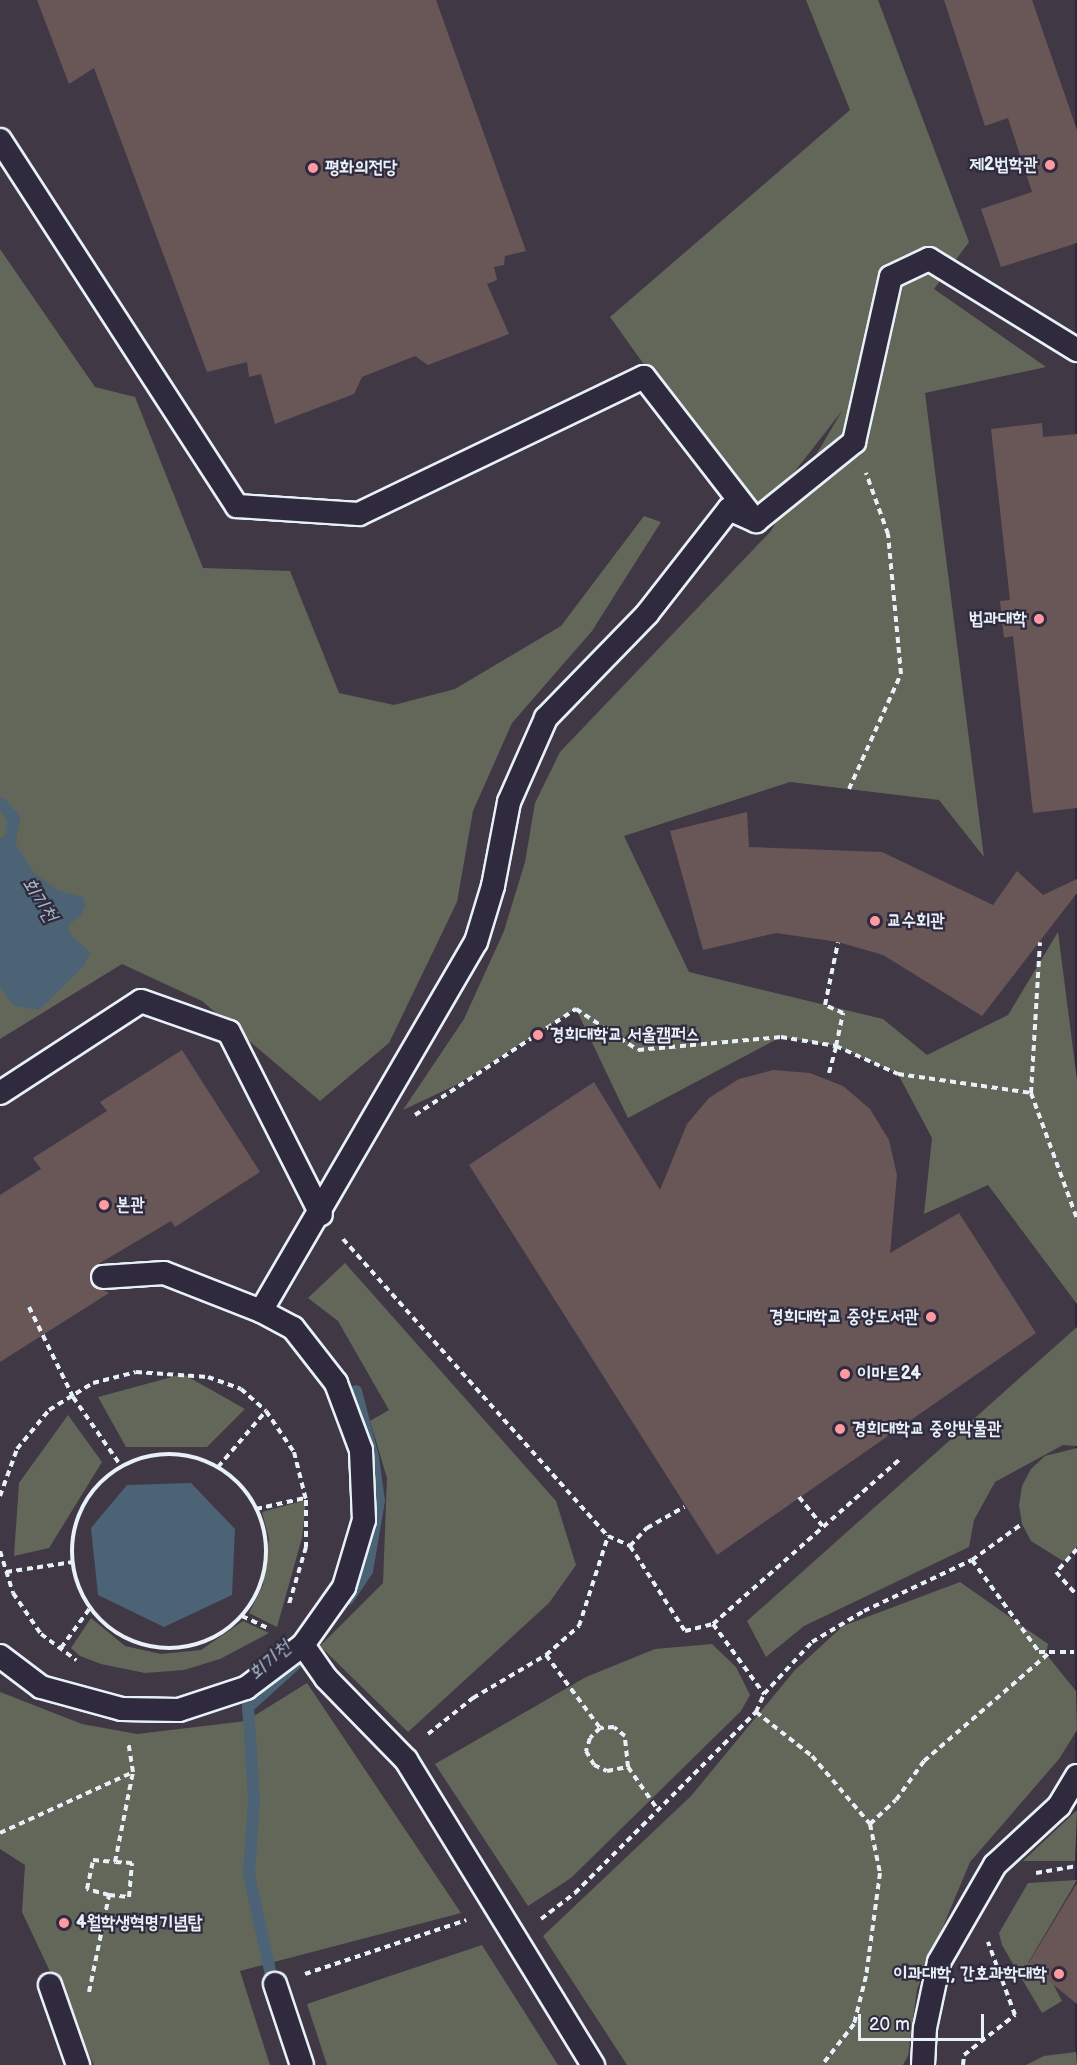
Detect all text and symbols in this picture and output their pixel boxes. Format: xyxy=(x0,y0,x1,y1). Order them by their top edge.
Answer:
place label: 제2법학관 xyxy=(969,154,1038,176)
place label: 평화의전당 xyxy=(325,157,397,179)
marker: 제2법학관 xyxy=(1043,158,1057,172)
marker: 평화의전당 xyxy=(306,161,320,175)
place label: 법과대학 xyxy=(969,608,1027,630)
marker: 법과대학 xyxy=(1032,612,1046,626)
water label: 회기천 xyxy=(16,873,62,927)
place label: 교수회관 xyxy=(887,910,945,932)
marker: 교수회관 xyxy=(868,914,882,928)
place label: 경희대학교 서울캠퍼스 xyxy=(550,1024,700,1046)
marker: 경희대학교 서울캠퍼스 xyxy=(531,1028,545,1042)
place label: 본관 xyxy=(116,1194,145,1216)
marker: 본관 xyxy=(97,1198,111,1212)
place label: 경희대학교 중앙도서관 xyxy=(769,1306,919,1328)
marker: 경희대학교 중앙도서관 xyxy=(924,1310,938,1324)
place label: 이마트24 xyxy=(857,1363,921,1385)
marker: 이마트24 xyxy=(838,1367,852,1381)
place label: 경희대학교 중앙박물관 xyxy=(852,1418,1002,1440)
marker: 경희대학교 중앙박물관 xyxy=(833,1422,847,1436)
water label: 회기천 xyxy=(244,1636,296,1686)
place label: 4월학생혁명기념탑 xyxy=(76,1912,202,1934)
marker: 4월학생혁명기념탑 xyxy=(57,1916,71,1930)
place label: 이과대학, 간호과학대학 xyxy=(893,1963,1047,1985)
marker: 이과대학, 간호과학대학 xyxy=(1052,1967,1066,1981)
scale bar xyxy=(861,2002,987,2040)
text: 20 m xyxy=(869,2014,910,2035)

